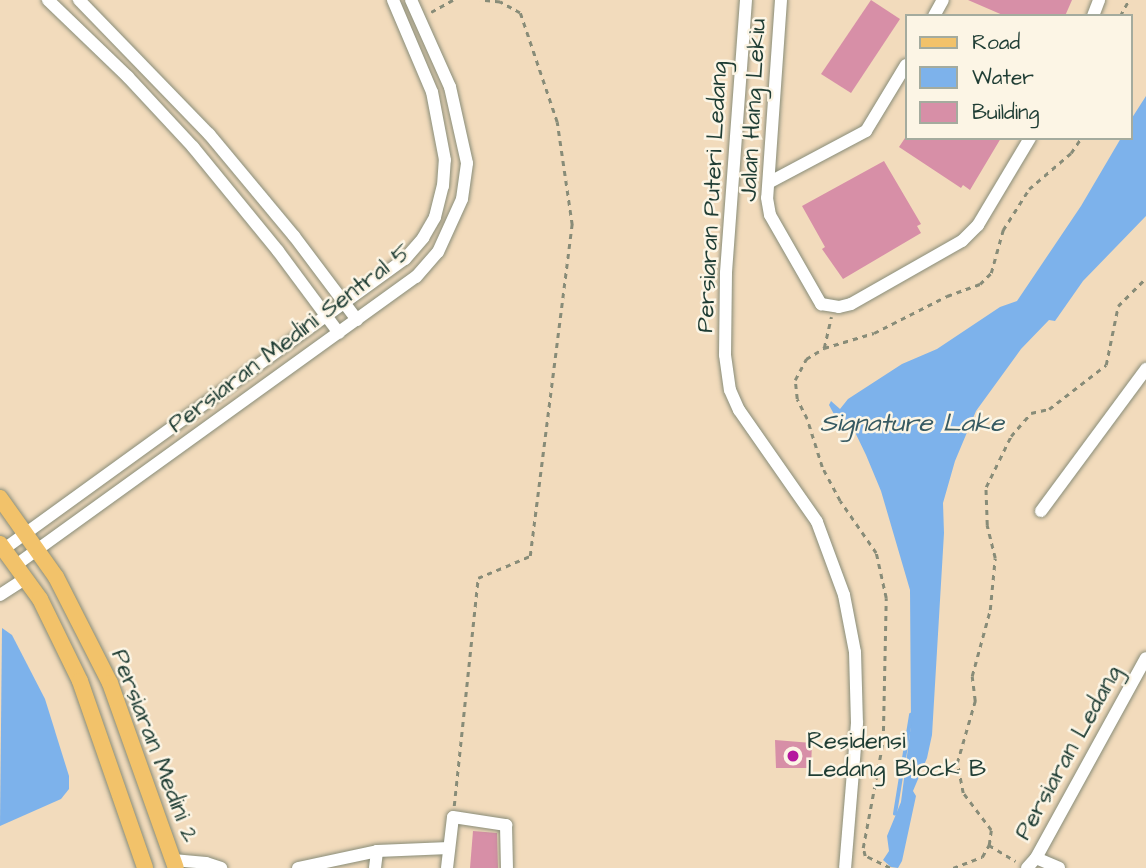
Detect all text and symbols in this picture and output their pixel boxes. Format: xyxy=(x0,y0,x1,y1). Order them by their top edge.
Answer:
legend xyxy=(904,14,1132,140)
street label: Jalan Hang Lekiu xyxy=(735,18,773,202)
text: Road xyxy=(972,28,1020,57)
street label: Persiaran Puteri Ledang xyxy=(692,61,734,333)
text: Water xyxy=(972,63,1034,92)
text: Building xyxy=(972,98,1039,127)
street label: Persiaran Medini Sentral 5 xyxy=(163,238,417,440)
water label: Signature Lake xyxy=(820,408,1004,440)
street label: Persiaran Medini 2 xyxy=(104,646,204,846)
street label: Persiaran Ledang xyxy=(1009,661,1129,845)
place label: Residensi Ledang Block B xyxy=(807,728,986,784)
marker: Residensi Ledang Block B xyxy=(785,748,801,764)

